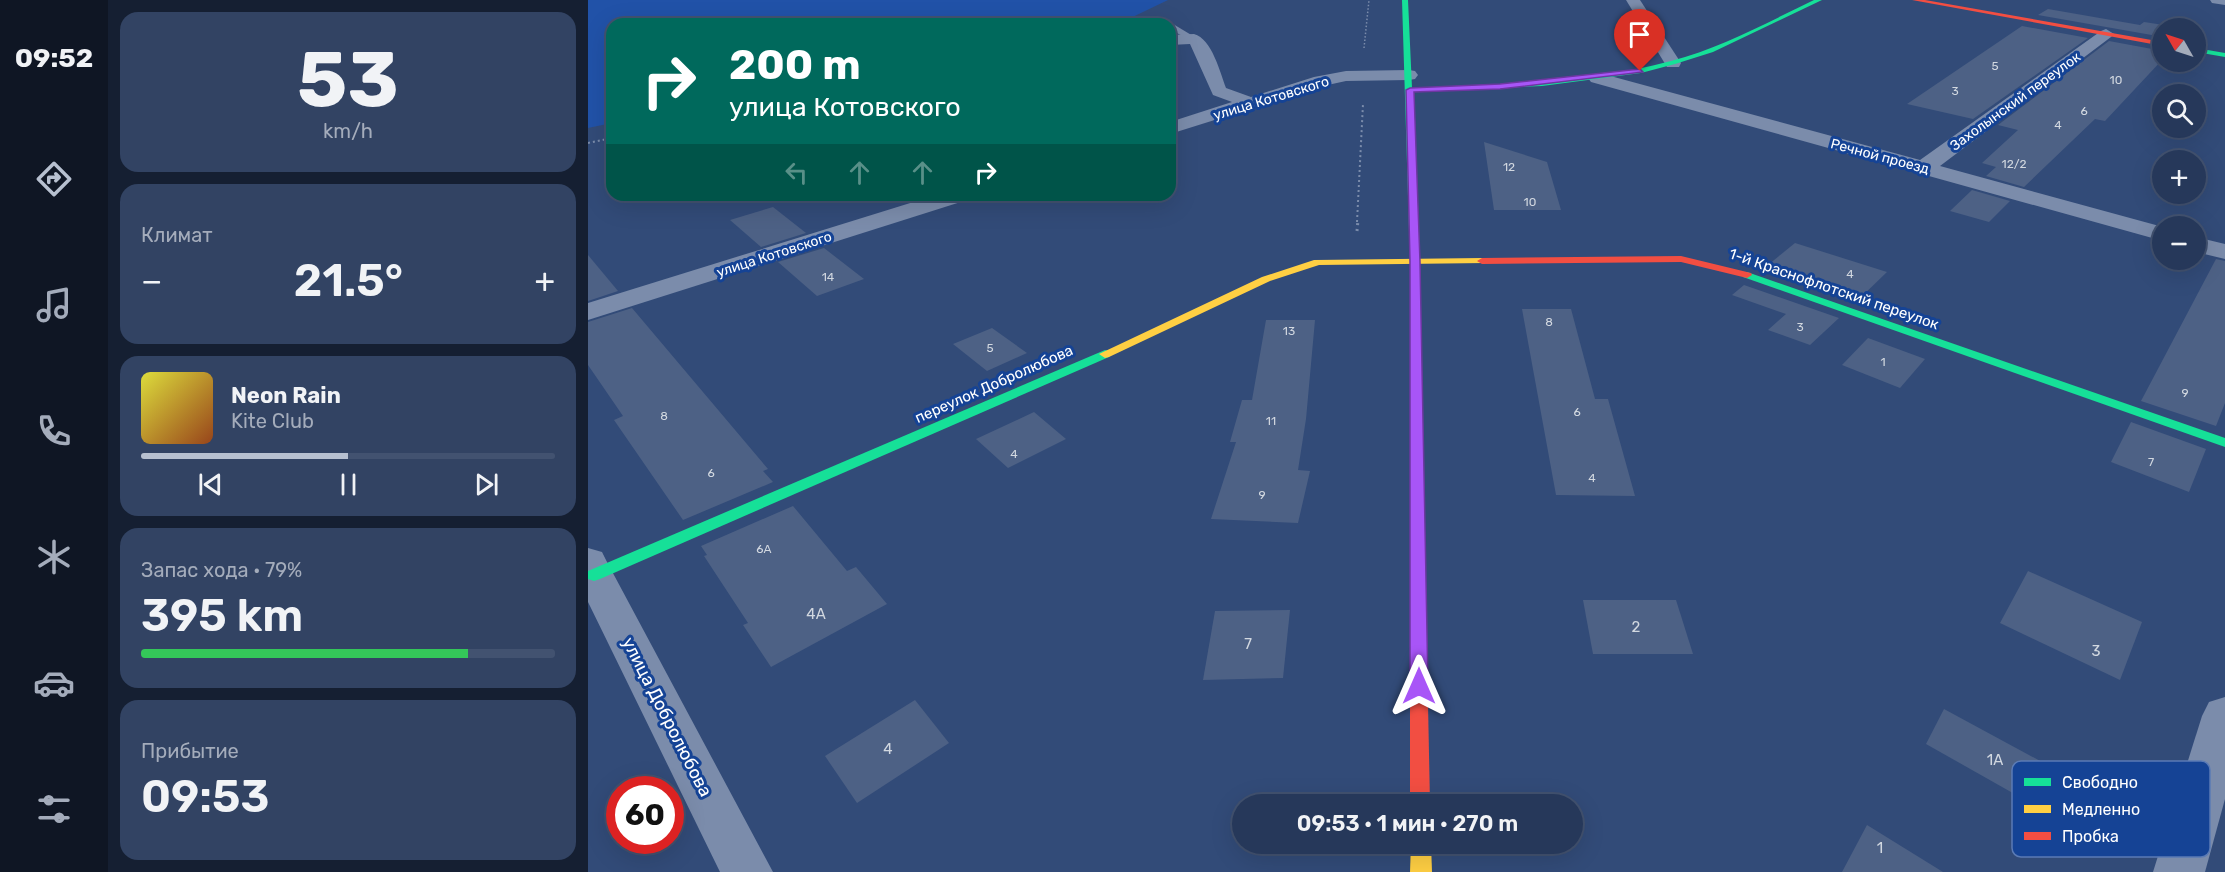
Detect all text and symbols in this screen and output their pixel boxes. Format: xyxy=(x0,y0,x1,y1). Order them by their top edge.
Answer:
pin xyxy=(1614,9,1665,71)
icon: arrive xyxy=(1623,18,1656,51)
north arrow xyxy=(2152,18,2206,72)
map controls xyxy=(2152,18,2206,270)
text: 53 xyxy=(297,33,399,126)
text: 200 m xyxy=(729,40,861,90)
text: 09:52 xyxy=(15,42,93,74)
icon: right xyxy=(630,42,708,120)
street label: Захолынский переулок xyxy=(1947,48,2084,154)
house number: 5 xyxy=(1991,59,1999,73)
street label: улица Котовского xyxy=(1211,73,1331,124)
house number: 10 xyxy=(2110,73,2122,87)
house number: 3 xyxy=(1951,84,1959,98)
button: search xyxy=(2152,84,2206,138)
text: улица Котовского xyxy=(729,91,961,123)
house number: 6 xyxy=(2080,104,2088,118)
house number: 4 xyxy=(2054,118,2062,132)
text: km/h xyxy=(323,119,373,143)
street label: Речной проезд xyxy=(1829,135,1931,178)
button: + xyxy=(2152,150,2206,204)
icon: left xyxy=(780,156,813,189)
icon: ahead xyxy=(843,156,876,189)
icon: ahead xyxy=(906,156,939,189)
icon: right xyxy=(969,156,1002,189)
house number: 12/2 xyxy=(2002,157,2026,171)
icon: directions xyxy=(33,158,75,200)
house number: 12 xyxy=(1503,160,1515,174)
house number: 10 xyxy=(1524,195,1536,209)
button: − xyxy=(2152,216,2206,270)
text: Климат xyxy=(141,223,213,247)
street label: улица Котовского xyxy=(714,228,834,281)
street label: 1-й Краснофлотский переулок xyxy=(1727,245,1941,333)
text: 21.5° xyxy=(294,254,403,307)
text: − xyxy=(141,261,162,300)
text: + xyxy=(534,261,555,300)
house number: 4 xyxy=(1846,267,1854,281)
house number: 14 xyxy=(822,270,835,284)
icon: music xyxy=(33,284,75,326)
house number: 8 xyxy=(1545,315,1553,329)
house number: 3 xyxy=(1796,320,1804,334)
house number: 13 xyxy=(1283,324,1295,338)
street label: переулок Добролюбова xyxy=(912,341,1076,427)
house number: 5 xyxy=(986,341,994,355)
house number: 1 xyxy=(1880,355,1886,369)
text: Neon Rain xyxy=(231,382,341,409)
house number: 9 xyxy=(2181,386,2189,400)
house number: 6 xyxy=(1573,405,1581,419)
text: Kite Club xyxy=(231,409,314,433)
house number: 8 xyxy=(660,409,668,423)
icon: phone xyxy=(33,410,75,452)
house number: 11 xyxy=(1266,414,1276,428)
house number: 4 xyxy=(1010,447,1018,461)
house number: 7 xyxy=(2148,455,2154,469)
house number: 6 xyxy=(707,466,715,480)
icon: previous xyxy=(194,468,227,501)
icon: pause xyxy=(332,468,365,501)
icon: next xyxy=(470,468,503,501)
house number: 4 xyxy=(1588,471,1596,485)
house number: 9 xyxy=(1258,488,1266,502)
icon: climate xyxy=(33,536,75,578)
house number: 6А xyxy=(756,542,772,556)
text: Запас хода · 79% xyxy=(141,558,302,582)
text: 395 km xyxy=(141,589,303,642)
house number: 4А xyxy=(806,605,826,623)
house number: 2 xyxy=(1632,618,1641,636)
street label: улица Добролюбова xyxy=(617,634,717,800)
house number: 7 xyxy=(1244,635,1252,653)
house number: 3 xyxy=(2091,642,2101,660)
position arrow xyxy=(1387,654,1451,718)
icon: car xyxy=(33,662,75,704)
text: Прибытие xyxy=(141,739,239,763)
house number: 4 xyxy=(883,740,893,758)
house number: 1А xyxy=(1987,751,2003,769)
legend xyxy=(2012,761,2210,857)
text: 09:53 xyxy=(141,770,270,823)
text: Свободно xyxy=(2062,773,2138,792)
speed limit sign: 60 xyxy=(606,776,684,854)
icon: filters xyxy=(33,788,75,830)
text: Медленно xyxy=(2062,800,2140,819)
text: 09:53 · 1 мин · 270 m xyxy=(1297,810,1518,837)
text: Пробка xyxy=(2062,827,2119,846)
house number: 1 xyxy=(1877,839,1883,857)

